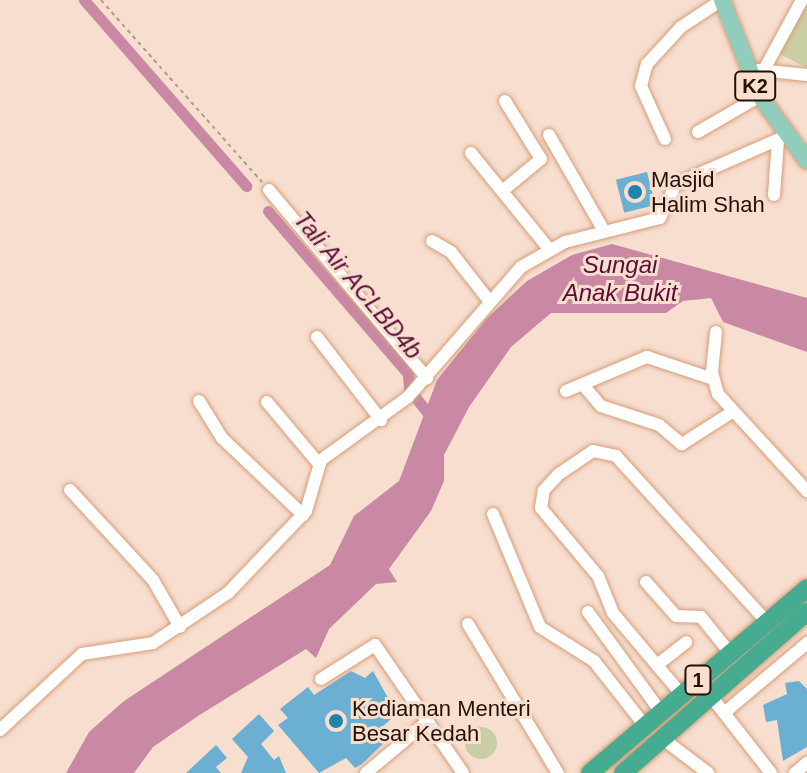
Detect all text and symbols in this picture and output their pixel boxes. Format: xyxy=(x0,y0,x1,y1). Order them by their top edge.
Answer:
road number: K2 xyxy=(733,70,777,102)
place label: Masjid Halim Shah xyxy=(651,166,765,218)
marker: Masjid Halim Shah xyxy=(626,183,644,201)
water label: Tali Air ACLBD4b xyxy=(287,205,429,365)
water label: Sungai Anak Bukit xyxy=(563,251,677,307)
road number: 1 xyxy=(684,664,712,696)
place label: Kediaman Menteri Besar Kedah xyxy=(352,695,531,746)
marker: Kediaman Menteri Besar Kedah xyxy=(327,712,345,730)

